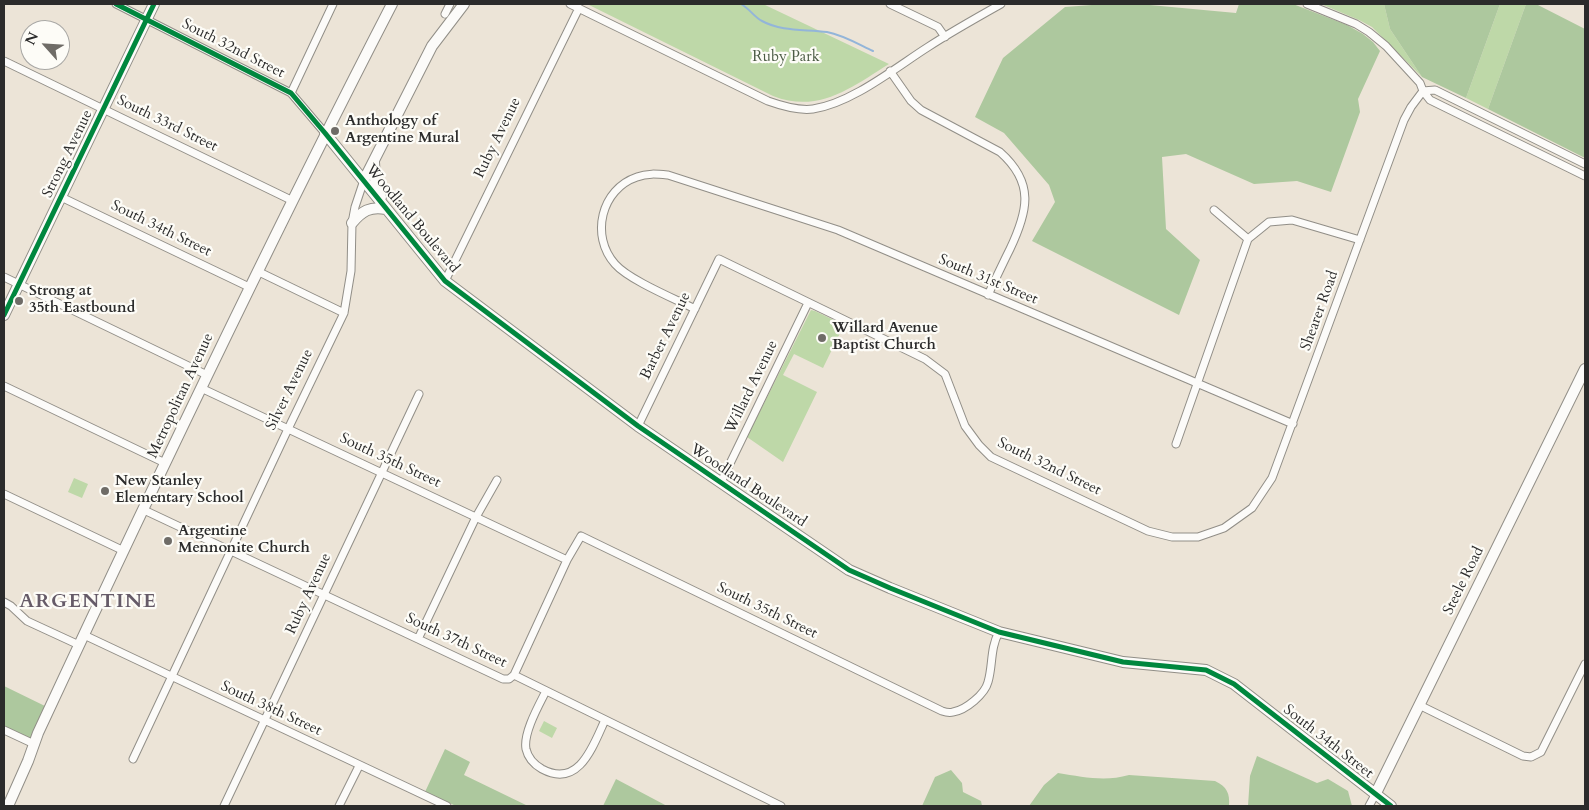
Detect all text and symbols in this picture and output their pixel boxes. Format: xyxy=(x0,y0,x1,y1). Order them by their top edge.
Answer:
street label: South 32nd Street xyxy=(179,15,287,83)
north arrow xyxy=(20,20,70,70)
text: N xyxy=(21,29,43,48)
park label: Ruby Park xyxy=(752,49,820,67)
street label: South 33rd Street xyxy=(114,92,220,156)
street label: Ruby Avenue xyxy=(471,95,525,181)
street label: Strong Avenue xyxy=(39,107,97,201)
place label: Anthology of Argentine Mural xyxy=(345,113,459,148)
marker: Anthology of Argentine Mural xyxy=(329,125,341,137)
street label: Woodland Boulevard xyxy=(361,161,463,277)
street label: South 34th Street xyxy=(108,197,214,261)
street label: South 31st Street xyxy=(936,251,1040,309)
street label: Shearer Road xyxy=(1297,269,1343,353)
place label: Strong at 35th Eastbound xyxy=(29,283,135,318)
street label: Barber Avenue xyxy=(637,289,695,383)
marker: Strong at 35th Eastbound xyxy=(13,295,25,307)
place label: Willard Avenue Baptist Church xyxy=(832,320,938,355)
street label: Metropolitan Avenue xyxy=(144,331,218,461)
marker: Willard Avenue Baptist Church xyxy=(816,332,828,344)
street label: Willard Avenue xyxy=(722,338,782,436)
street label: Silver Avenue xyxy=(263,346,317,434)
street label: South 35th Street xyxy=(337,430,443,492)
street label: South 32nd Street xyxy=(994,434,1104,500)
street label: Woodland Boulevard xyxy=(686,440,810,532)
place label: New Stanley Elementary School xyxy=(115,473,244,508)
marker: New Stanley Elementary School xyxy=(99,485,111,497)
place label: Argentine Mennonite Church xyxy=(178,523,310,558)
marker: Argentine Mennonite Church xyxy=(162,535,174,547)
street label: Steele Road xyxy=(1440,544,1488,618)
street label: Ruby Avenue xyxy=(282,551,336,637)
street label: South 35th Street xyxy=(714,579,820,643)
district label: ARGENTINE xyxy=(18,590,158,614)
street label: South 37th Street xyxy=(403,610,509,672)
street label: South 38th Street xyxy=(218,678,324,740)
street label: South 34th Street xyxy=(1279,701,1377,783)

